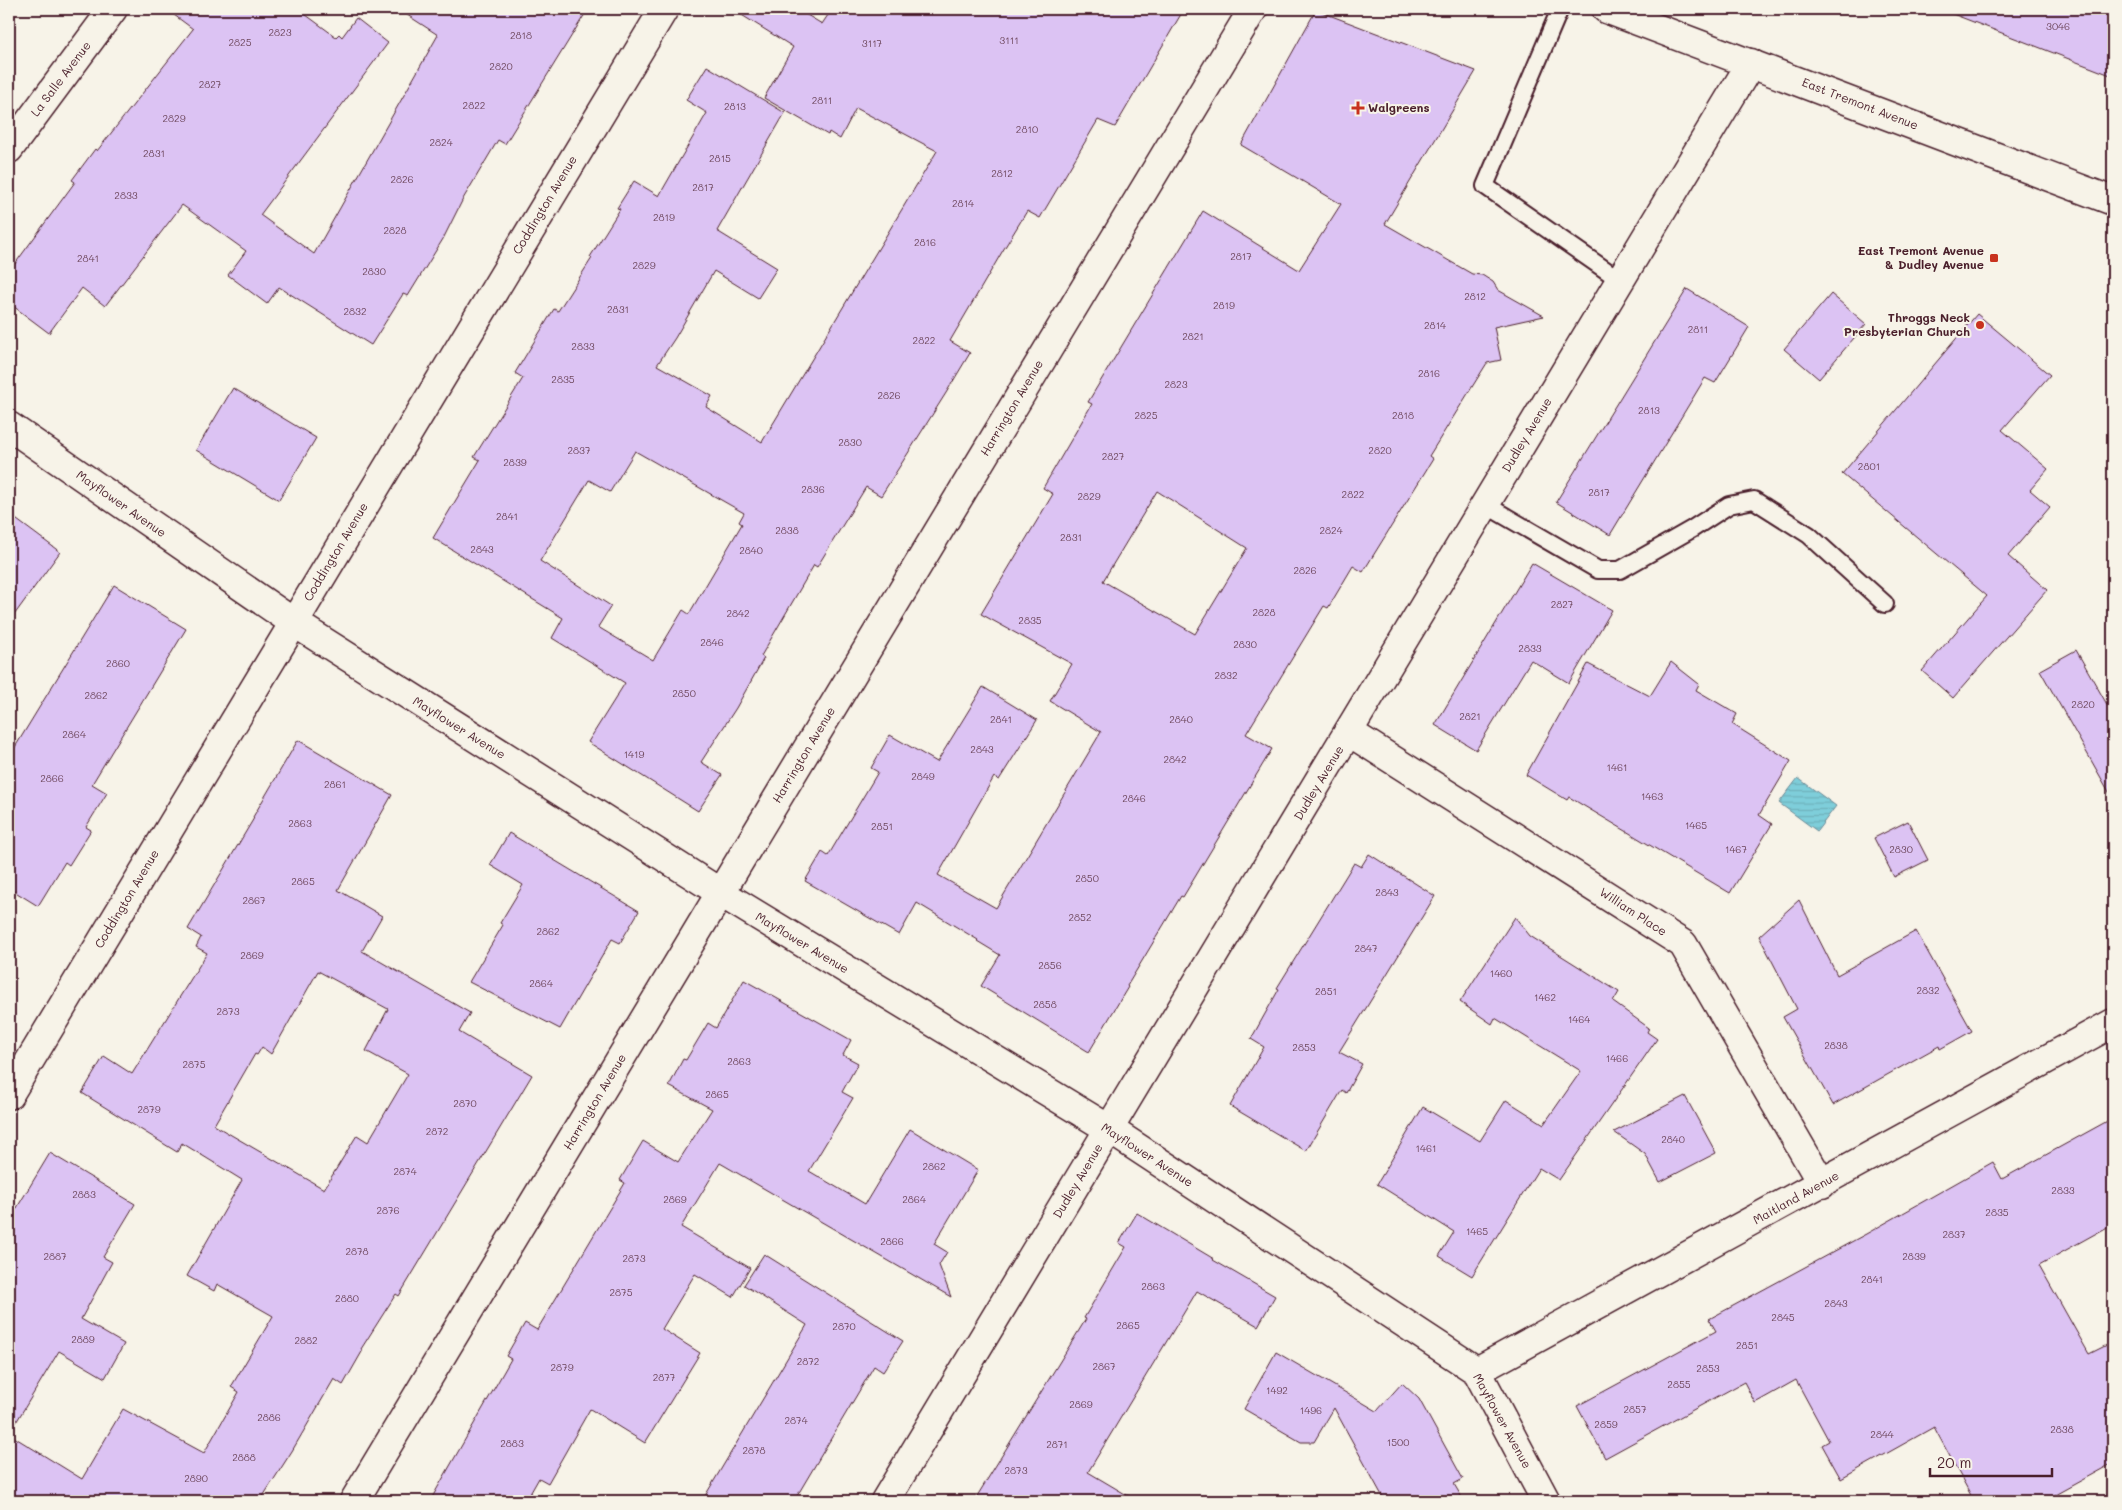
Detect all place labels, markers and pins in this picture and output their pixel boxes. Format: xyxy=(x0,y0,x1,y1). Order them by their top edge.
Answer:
place label: Walgreens xyxy=(1368,99,1429,115)
marker: Walgreens xyxy=(1352,102,1364,114)
place label: East Tremont Avenue & Dudley Avenue xyxy=(1858,242,1984,272)
marker: East Tremont Avenue & Dudley Avenue xyxy=(1988,252,2000,264)
place label: Throggs Neck Presbyterian Church xyxy=(1844,309,1970,339)
marker: Throggs Neck Presbyterian Church xyxy=(1974,319,1986,331)

